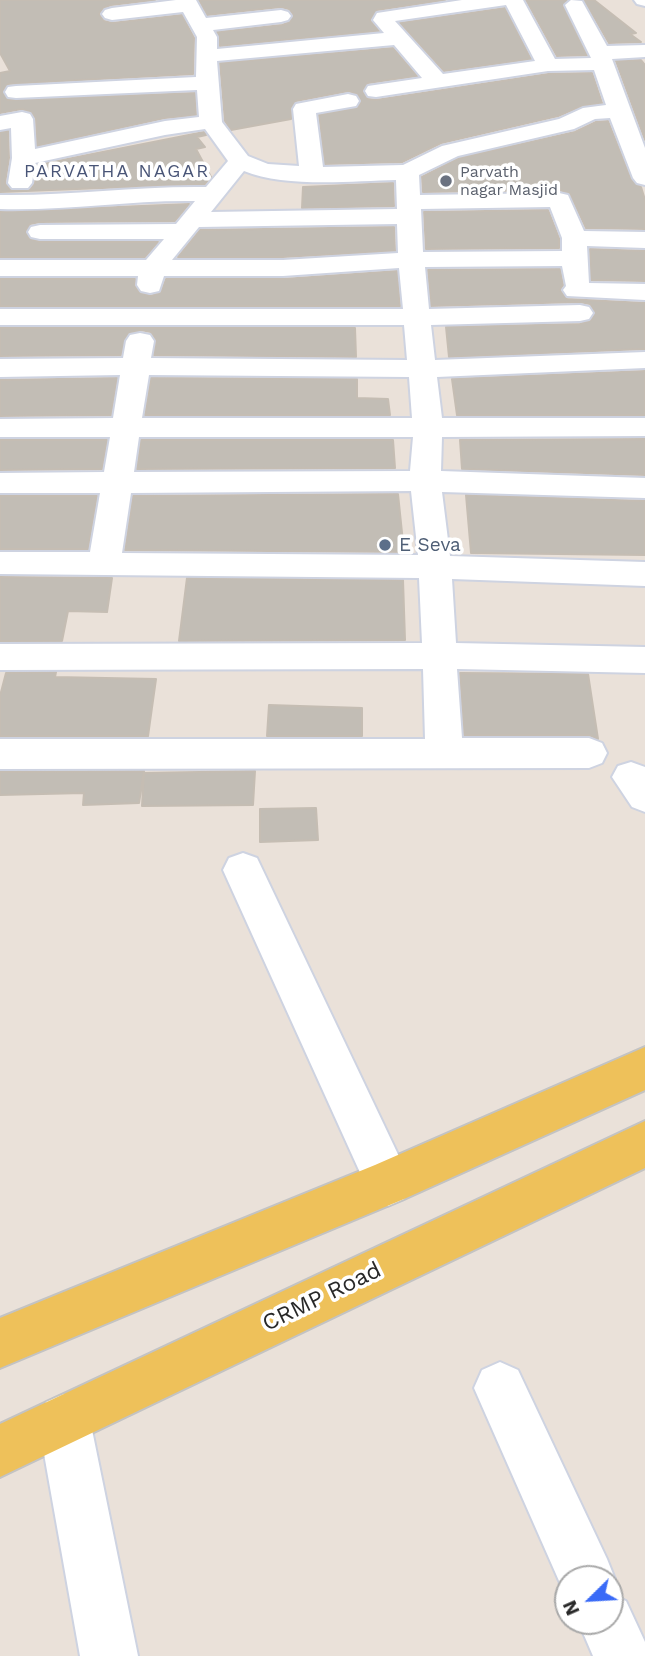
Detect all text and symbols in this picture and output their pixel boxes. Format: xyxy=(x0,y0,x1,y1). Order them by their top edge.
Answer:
district label: PARVATHA NAGAR xyxy=(26,161,208,183)
place label: Parvath nagar Masjid xyxy=(460,162,558,200)
marker: Parvath nagar Masjid xyxy=(438,173,454,189)
place label: E Seva xyxy=(399,534,461,556)
marker: E Seva xyxy=(377,537,393,553)
street label: CRMP Road xyxy=(258,1256,386,1338)
north arrow xyxy=(554,1565,624,1635)
text: N xyxy=(558,1597,585,1619)

